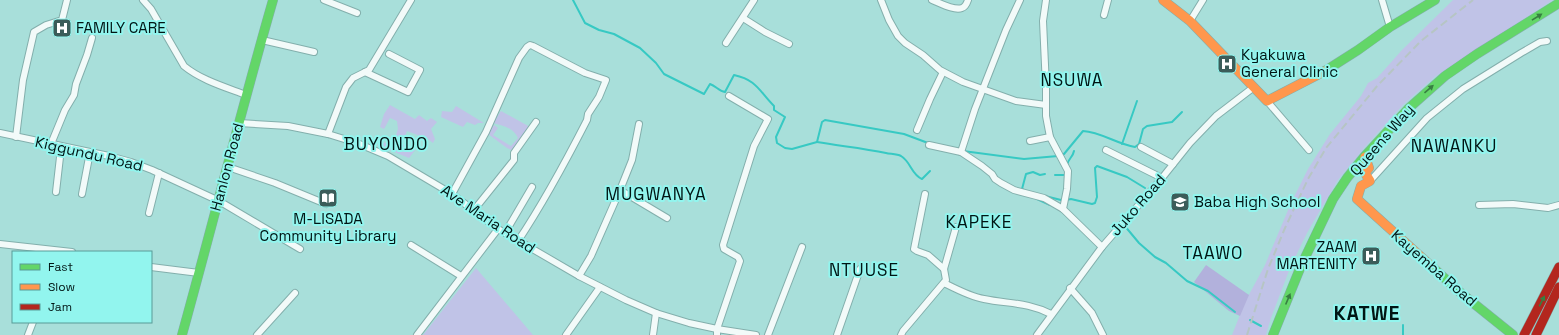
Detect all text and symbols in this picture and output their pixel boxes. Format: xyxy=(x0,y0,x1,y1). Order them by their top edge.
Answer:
one-way arrow xyxy=(1531,13,1543,20)
hospital icon: FAMILY CARE xyxy=(51,17,73,39)
place label: FAMILY CARE xyxy=(76,18,166,37)
place label: Kyakuwa General Clinic xyxy=(1241,45,1338,81)
hospital icon: Kyakuwa General Clinic xyxy=(1216,53,1238,75)
district label: NSUWA xyxy=(1040,69,1104,91)
one-way arrow xyxy=(1424,84,1434,93)
street label: Queens Way xyxy=(1345,100,1418,179)
street label: Hanlon Road xyxy=(206,121,247,213)
street label: Kiggundu Road xyxy=(33,132,145,175)
district label: BUYONDO xyxy=(344,133,428,155)
district label: NAWANKU xyxy=(1411,135,1497,157)
street label: Juko Road xyxy=(1106,170,1170,239)
street label: Ave Maria Road xyxy=(437,180,539,257)
district label: MUGWANYA xyxy=(605,183,707,205)
library icon: M-LISADA Community Library xyxy=(317,187,339,209)
school or university icon: Baba High School xyxy=(1169,191,1191,213)
place label: Baba High School xyxy=(1194,192,1320,211)
place label: M-LISADA Community Library xyxy=(260,209,396,245)
district label: KAPEKE xyxy=(946,211,1012,233)
street label: Kayemba Road xyxy=(1388,225,1481,310)
place label: ZAAM MARTENITY xyxy=(1276,237,1357,273)
district label: TAAWO xyxy=(1183,242,1243,264)
hospital icon: ZAAM MARTENITY xyxy=(1360,245,1382,267)
legend xyxy=(12,251,152,323)
text: Fast xyxy=(48,259,73,275)
district label: NTUUSE xyxy=(829,259,899,281)
text: Slow xyxy=(48,279,75,295)
one-way arrow xyxy=(1285,292,1291,304)
one-way arrow xyxy=(1539,295,1545,307)
text: Jam xyxy=(48,299,72,315)
district label: KATWE xyxy=(1334,301,1400,326)

